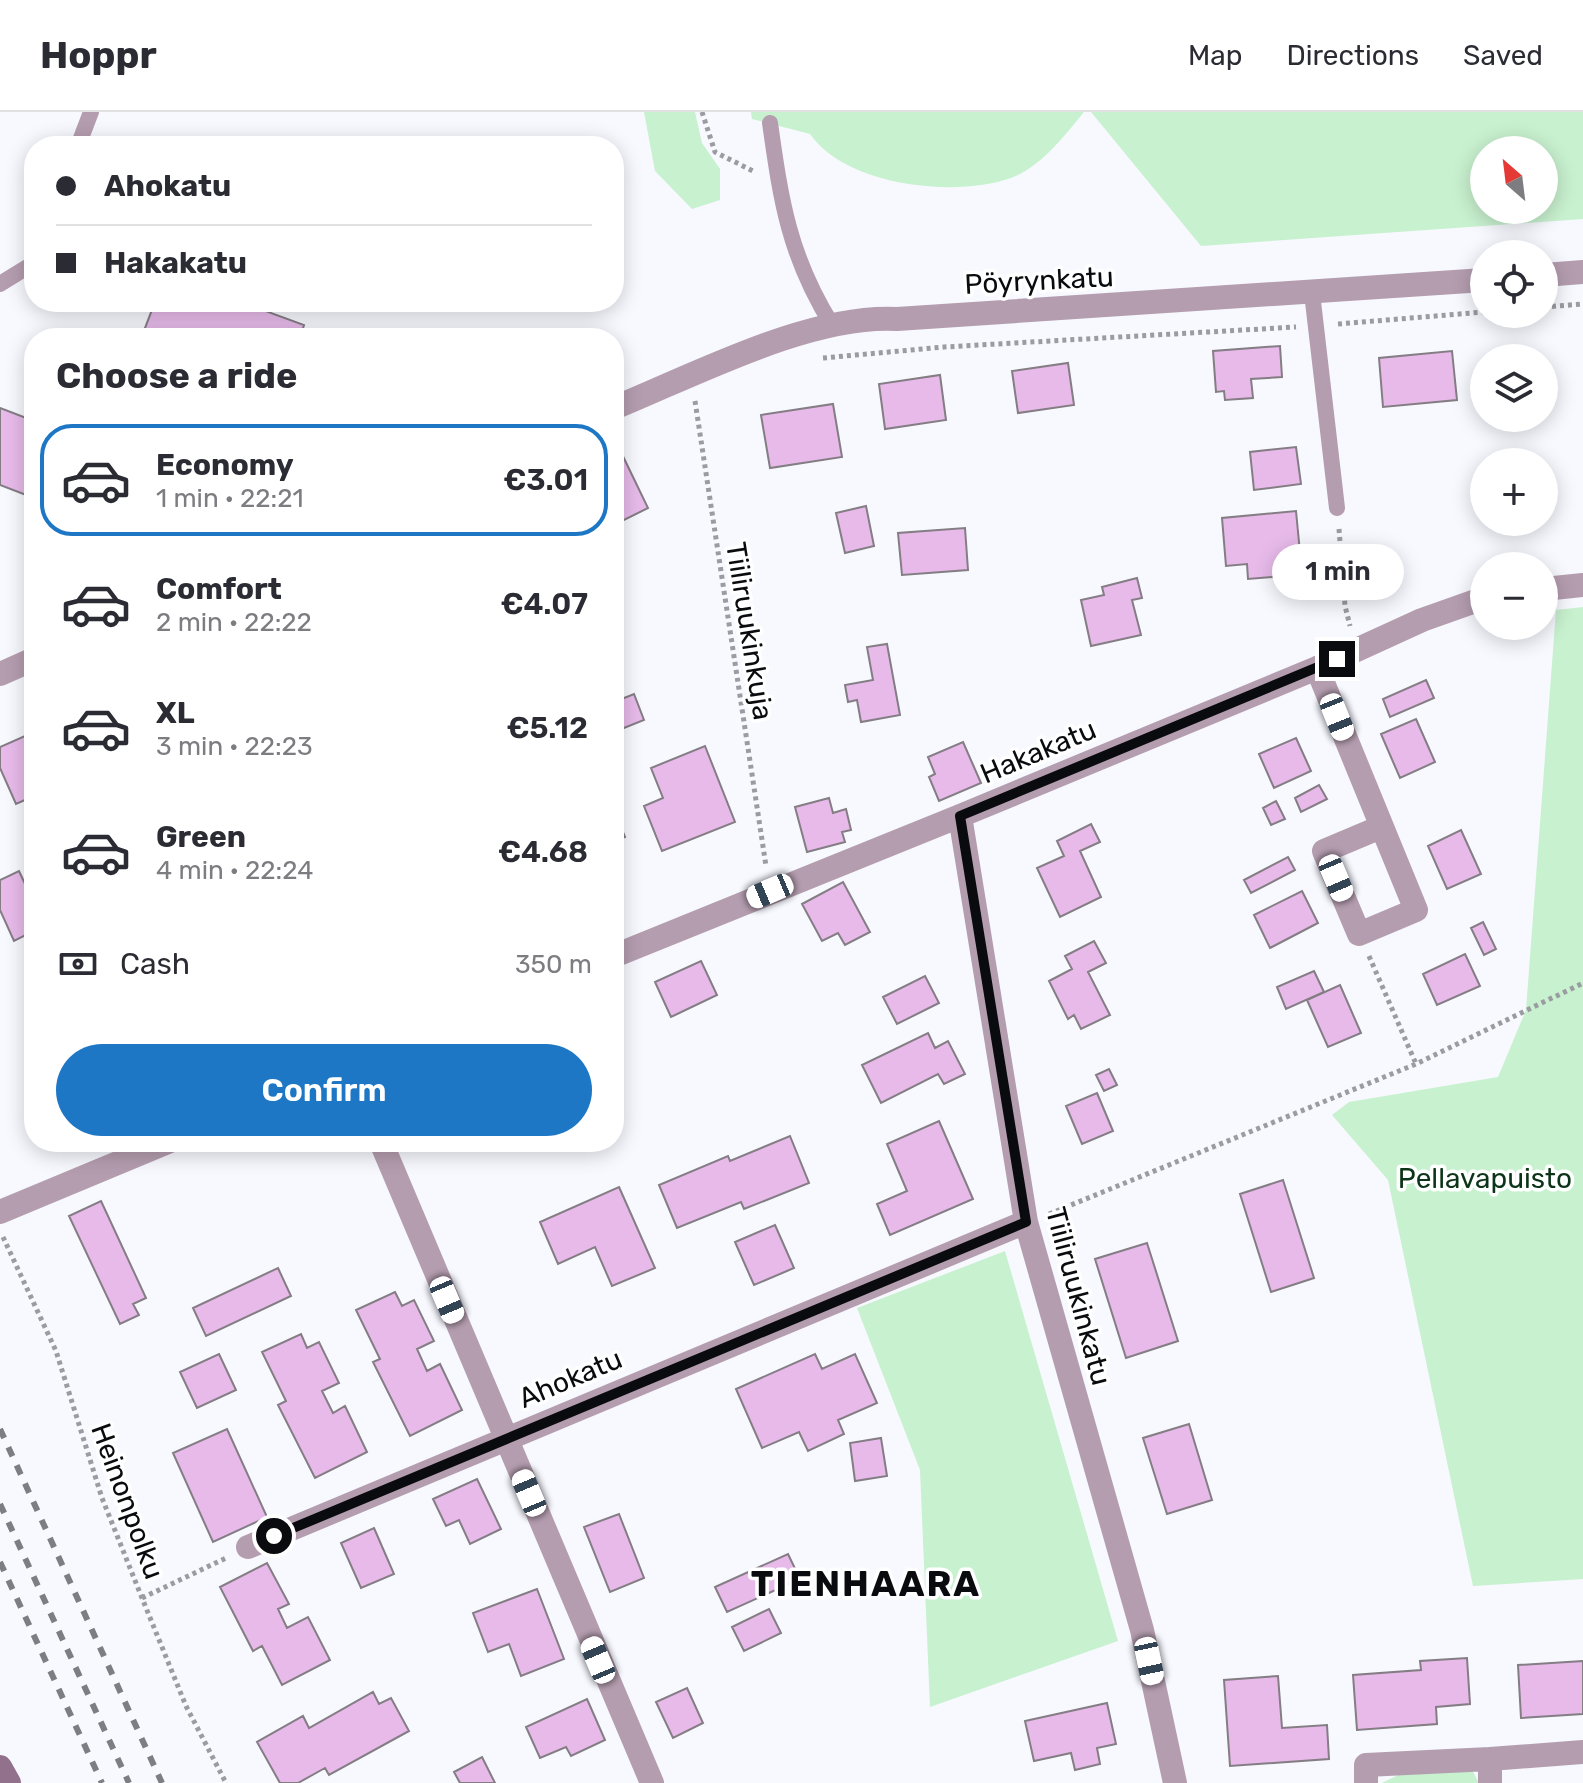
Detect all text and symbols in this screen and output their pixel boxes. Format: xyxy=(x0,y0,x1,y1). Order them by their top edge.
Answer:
text: Hoppr xyxy=(40,32,157,78)
text: Map xyxy=(1188,39,1242,72)
text: Directions xyxy=(1286,39,1419,72)
text: Saved xyxy=(1463,39,1543,72)
north arrow xyxy=(1470,136,1558,224)
map controls xyxy=(1470,136,1558,640)
text: Ahokatu xyxy=(104,168,231,204)
button: locate xyxy=(1470,240,1558,328)
text: Hakakatu xyxy=(104,245,247,281)
street label: Pöyrynkatu xyxy=(964,260,1114,301)
button: layers xyxy=(1470,344,1558,432)
text: Choose a ride xyxy=(56,354,297,397)
icon: car xyxy=(60,444,132,516)
text: Economy xyxy=(156,447,294,483)
button: + xyxy=(1470,448,1558,536)
text: €3.01 xyxy=(503,462,588,498)
text: 1 min · 22:21 xyxy=(156,483,304,514)
street label: Tiiliruukinkuja xyxy=(719,540,780,722)
callout: 1 min xyxy=(1271,543,1403,599)
button: − xyxy=(1470,552,1558,640)
text: 1 min xyxy=(1305,556,1371,587)
icon: car xyxy=(60,568,132,640)
text: Comfort xyxy=(156,571,282,607)
text: €4.07 xyxy=(500,586,588,622)
text: 2 min · 22:22 xyxy=(156,607,312,638)
route end xyxy=(1319,641,1355,677)
car xyxy=(1317,690,1357,744)
icon: car xyxy=(60,692,132,764)
text: XL xyxy=(156,695,195,731)
text: €5.12 xyxy=(506,710,588,746)
street label: Hakakatu xyxy=(975,712,1101,791)
text: 3 min · 22:23 xyxy=(156,731,313,762)
icon: car xyxy=(60,816,132,888)
text: Green xyxy=(156,819,246,855)
text: €4.68 xyxy=(498,834,588,870)
car xyxy=(1316,851,1356,905)
text: 4 min · 22:24 xyxy=(156,855,313,886)
car xyxy=(743,871,797,911)
icon: cash xyxy=(56,942,100,986)
text: Cash xyxy=(120,946,190,982)
text: 350 m xyxy=(515,949,592,980)
button: Confirm xyxy=(56,1044,592,1136)
park label: Pellavapuisto xyxy=(1398,1162,1572,1195)
street label: Tiiliruukinkatu xyxy=(1039,1203,1118,1389)
car xyxy=(427,1273,467,1327)
street label: Ahokatu xyxy=(513,1342,627,1415)
street label: Heinonpolku xyxy=(84,1419,171,1584)
car xyxy=(509,1466,549,1520)
route start xyxy=(256,1518,292,1554)
district label: TIENHAARA xyxy=(751,1562,981,1605)
car xyxy=(578,1633,618,1687)
car xyxy=(1132,1635,1166,1687)

